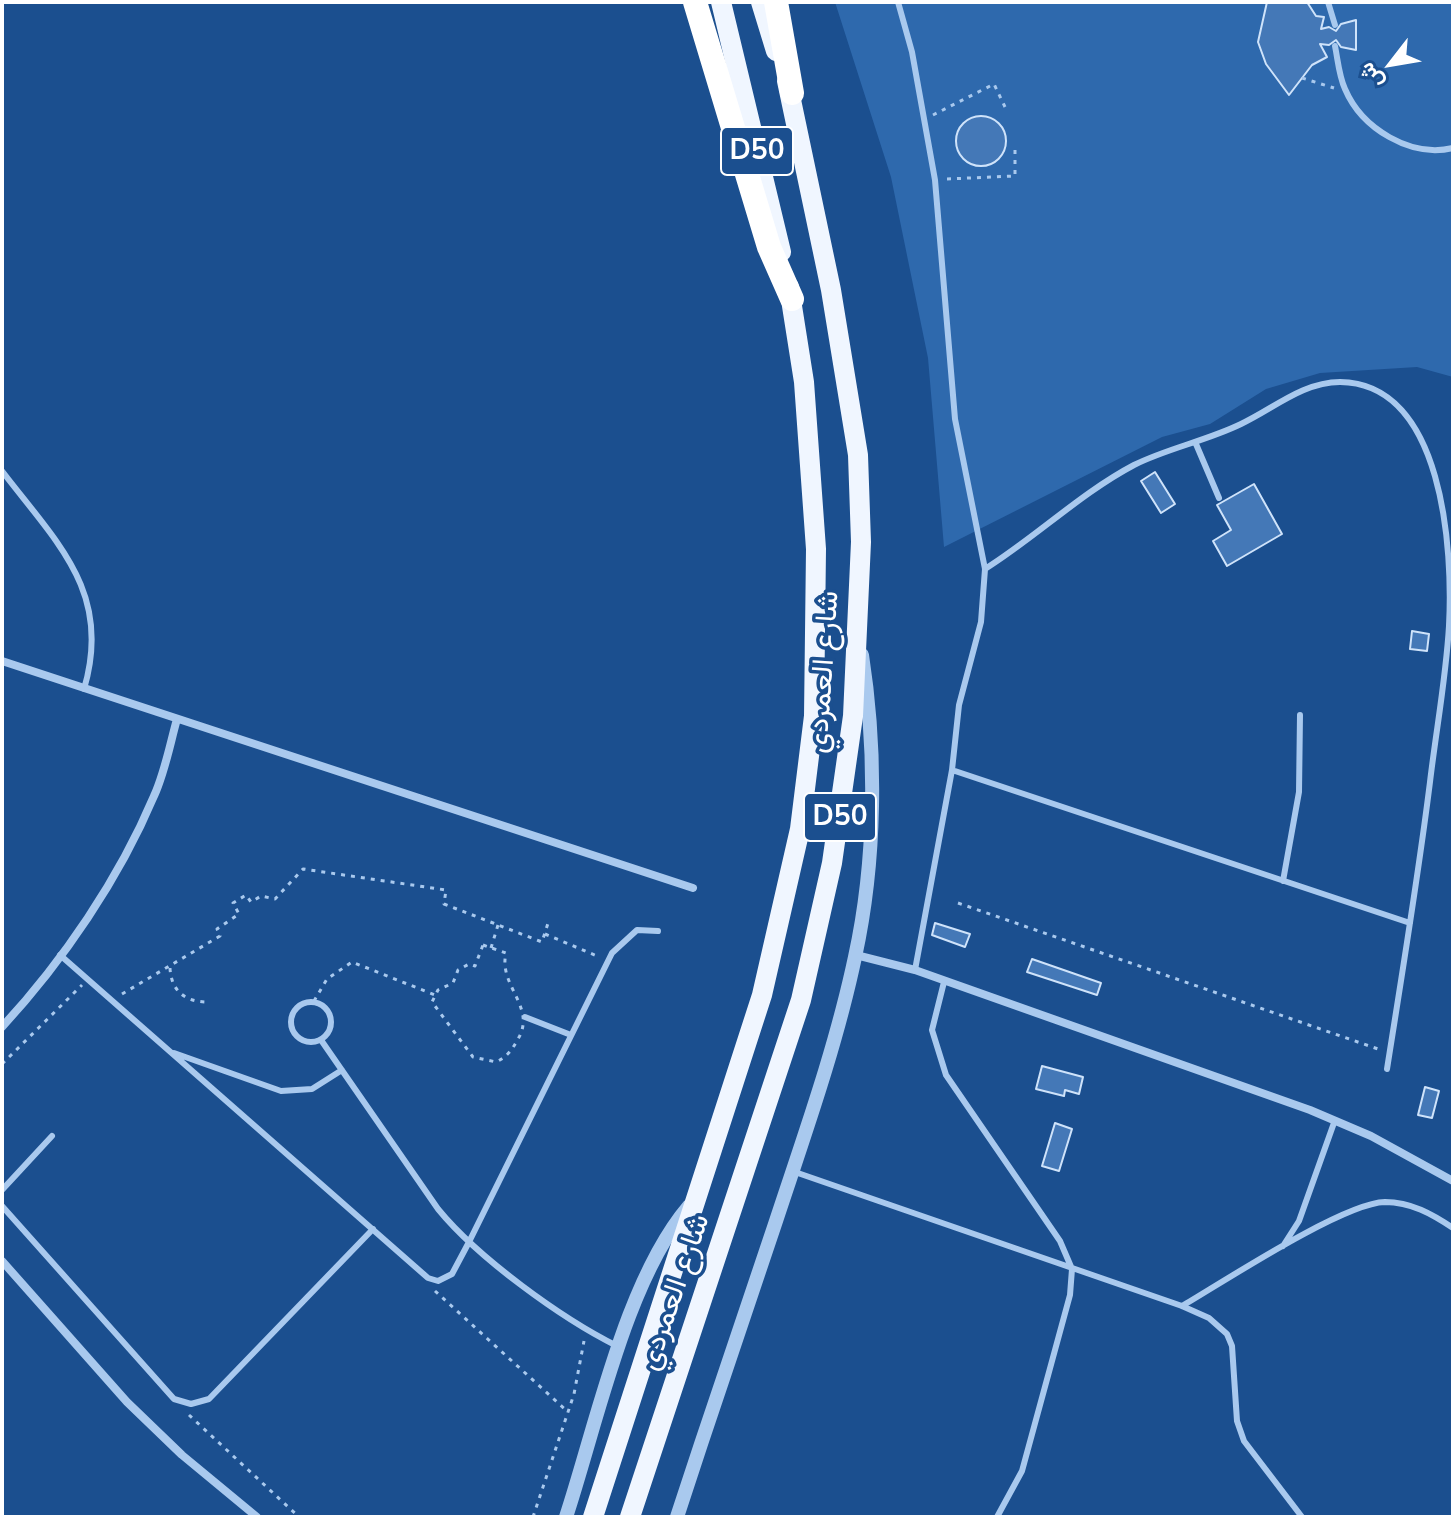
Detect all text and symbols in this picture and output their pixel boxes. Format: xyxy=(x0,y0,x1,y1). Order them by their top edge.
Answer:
north arrow xyxy=(1351,24,1431,104)
text: ش xyxy=(1352,58,1389,95)
road number: D50 xyxy=(721,127,793,175)
street label: شارع العمردي xyxy=(799,589,847,755)
road number: D50 xyxy=(804,793,876,841)
street label: شارع العمردي xyxy=(630,1209,718,1375)

